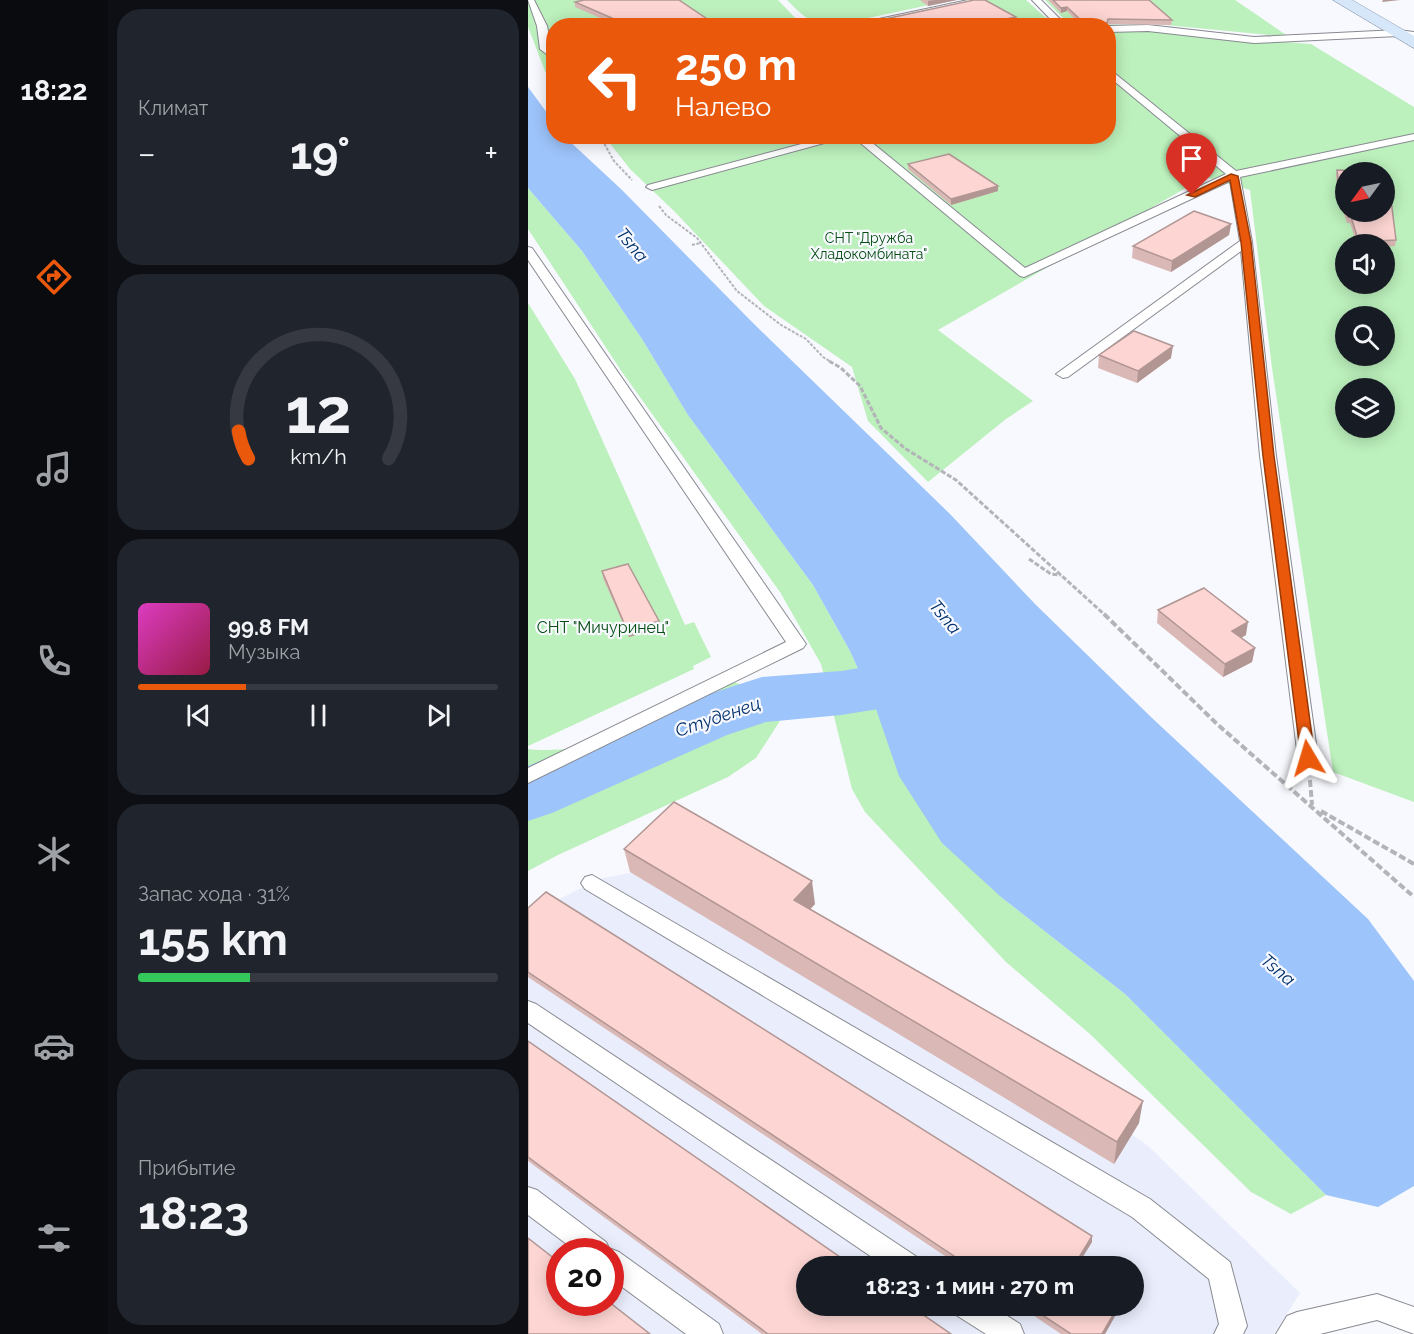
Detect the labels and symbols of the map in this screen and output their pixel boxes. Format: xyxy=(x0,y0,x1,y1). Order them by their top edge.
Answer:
pin xyxy=(1166,133,1217,195)
north arrow xyxy=(1335,162,1395,222)
water label: Tsna xyxy=(612,223,653,266)
park label: СНТ "Дружба Хладокомбината" xyxy=(811,230,927,262)
water label: Tsna xyxy=(925,595,966,638)
park label: СНТ "Мичуринец" xyxy=(537,618,669,637)
water label: Студенец xyxy=(672,692,763,741)
position arrow xyxy=(1276,726,1340,790)
water label: Tsna xyxy=(1257,949,1300,990)
speed limit sign: 20 xyxy=(546,1238,624,1316)

